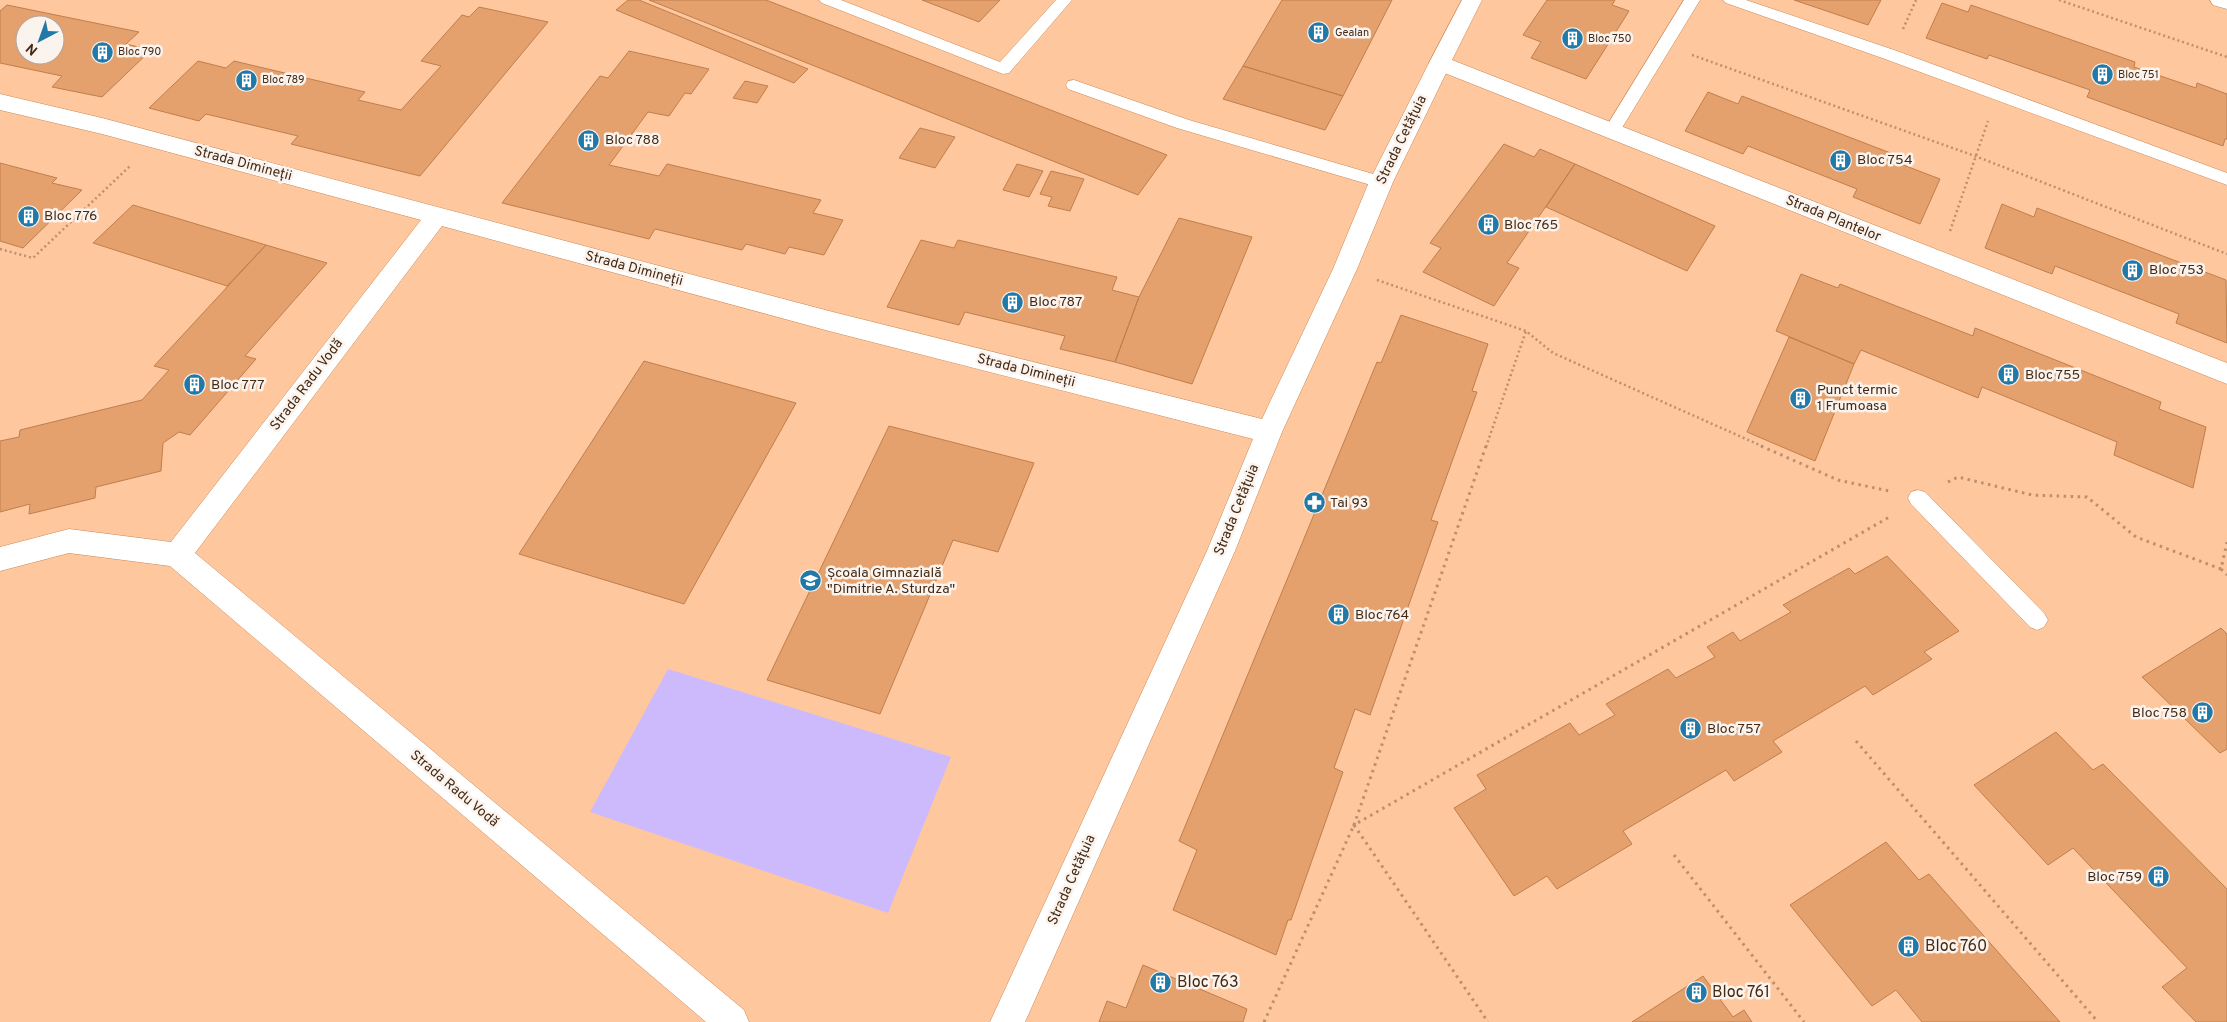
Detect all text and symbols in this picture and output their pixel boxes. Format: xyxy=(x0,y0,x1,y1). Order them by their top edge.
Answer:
north arrow xyxy=(15,15,65,65)
building icon: Gealan xyxy=(1307,21,1331,45)
place label: Gealan xyxy=(1335,26,1369,40)
building icon: Bloc 750 xyxy=(1560,27,1584,51)
place label: Bloc 750 xyxy=(1588,32,1632,46)
text: N xyxy=(23,39,42,58)
building icon: Bloc 790 xyxy=(90,40,114,64)
place label: Bloc 790 xyxy=(118,45,161,59)
building icon: Bloc 751 xyxy=(2090,63,2114,87)
building icon: Bloc 789 xyxy=(234,68,258,92)
place label: Bloc 751 xyxy=(2118,68,2159,82)
place label: Bloc 789 xyxy=(262,73,305,87)
street label: Strada Cetățuia xyxy=(1373,93,1431,187)
building icon: Bloc 788 xyxy=(577,128,601,152)
place label: Bloc 788 xyxy=(605,132,660,149)
street label: Strada Dimineții xyxy=(192,143,294,185)
building icon: Bloc 754 xyxy=(1829,148,1853,172)
place label: Bloc 754 xyxy=(1857,152,1913,169)
street label: Strada Plantelor xyxy=(1783,192,1884,246)
building icon: Bloc 776 xyxy=(16,204,40,228)
place label: Bloc 776 xyxy=(44,208,97,225)
building icon: Bloc 765 xyxy=(1476,213,1500,237)
place label: Bloc 765 xyxy=(1504,217,1558,234)
street label: Strada Dimineții xyxy=(583,248,685,290)
building icon: Bloc 753 xyxy=(2121,258,2145,282)
place label: Bloc 753 xyxy=(2149,262,2204,279)
building icon: Bloc 787 xyxy=(1001,290,1025,314)
place label: Bloc 787 xyxy=(1029,294,1082,311)
street label: Strada Radu Vodă xyxy=(267,336,347,434)
street label: Strada Dimineții xyxy=(975,351,1077,391)
building icon: Bloc 755 xyxy=(1997,363,2021,387)
place label: Bloc 755 xyxy=(2025,367,2080,384)
building icon: Bloc 777 xyxy=(183,373,207,397)
place label: Bloc 777 xyxy=(211,377,265,394)
place label: Punct termic 1 Frumoasa xyxy=(1817,382,1898,415)
building icon: Punct termic 1 Frumoasa xyxy=(1789,386,1813,410)
street label: Strada Cetățuia xyxy=(1211,462,1263,558)
pharmacy icon: Tai 93 xyxy=(1302,491,1326,515)
place label: Tai 93 xyxy=(1330,495,1368,512)
place label: Școala Gimnazială "Dimitrie A. Sturdza" xyxy=(827,565,955,598)
school or university icon: Școala Gimnazială "Dimitrie A. Sturdza" xyxy=(799,569,823,593)
building icon: Bloc 764 xyxy=(1327,603,1351,627)
place label: Bloc 764 xyxy=(1355,607,1409,624)
building icon: Bloc 758 xyxy=(2191,701,2215,725)
place label: Bloc 758 xyxy=(2132,705,2187,722)
building icon: Bloc 757 xyxy=(1679,717,1703,741)
place label: Bloc 757 xyxy=(1707,721,1761,738)
street label: Strada Radu Vodă xyxy=(406,747,502,831)
street label: Strada Cetățuia xyxy=(1045,832,1099,928)
building icon: Bloc 759 xyxy=(2146,865,2170,889)
place label: Bloc 759 xyxy=(2087,869,2142,886)
building icon: Bloc 760 xyxy=(1897,935,1921,959)
place label: Bloc 760 xyxy=(1925,937,1987,957)
building icon: Bloc 763 xyxy=(1149,971,1173,995)
place label: Bloc 763 xyxy=(1177,973,1239,993)
building icon: Bloc 761 xyxy=(1684,981,1708,1005)
place label: Bloc 761 xyxy=(1712,983,1770,1003)

